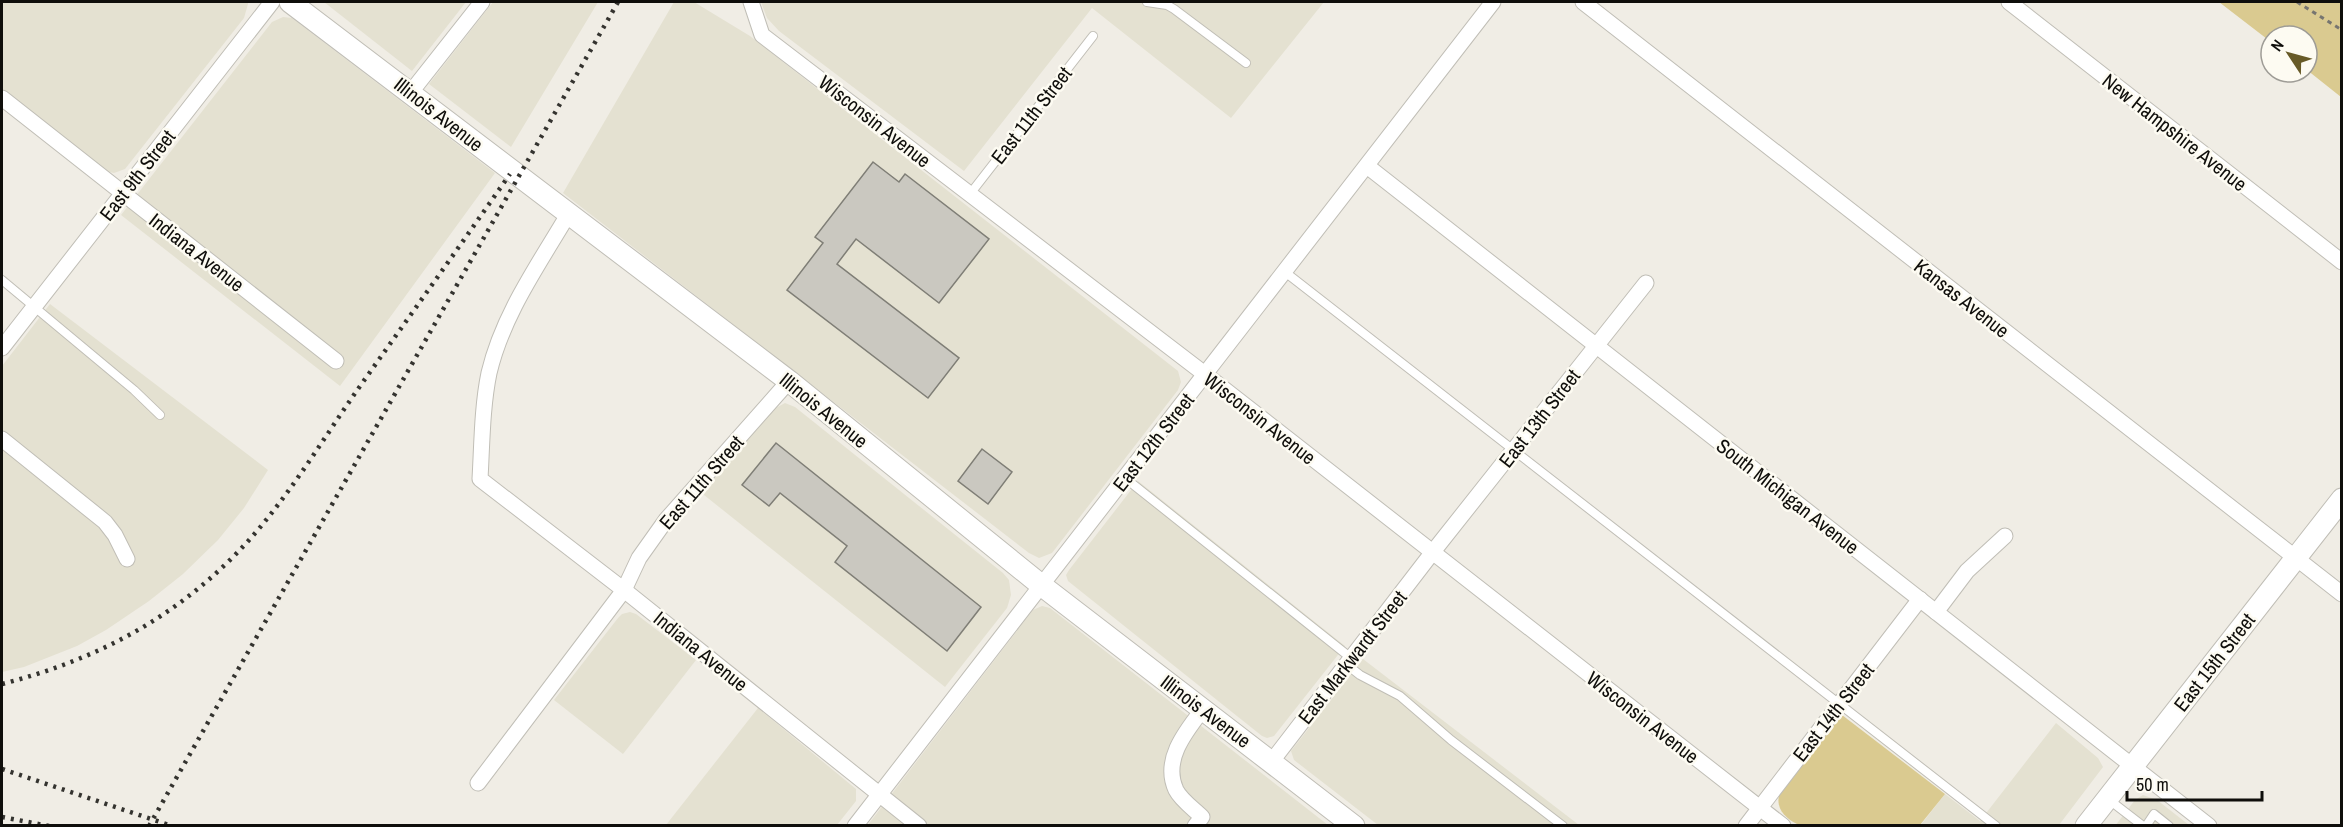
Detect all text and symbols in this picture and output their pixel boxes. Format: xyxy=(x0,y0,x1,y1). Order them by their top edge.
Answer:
north arrow xyxy=(2259,24,2319,84)
text: N xyxy=(2265,35,2289,55)
street label: East 11th Street xyxy=(985,60,1078,169)
street label: New Hampshire Avenue xyxy=(2097,67,2253,197)
street label: Wisconsin Avenue xyxy=(813,69,937,173)
street label: Illinois Avenue xyxy=(389,71,489,157)
street label: East 9th Street xyxy=(93,124,181,226)
street label: Indiana Avenue xyxy=(144,206,250,298)
street label: Kansas Avenue xyxy=(1909,252,2015,344)
street label: East 13th Street xyxy=(1492,363,1586,473)
street label: Illinois Avenue xyxy=(774,366,874,454)
street label: Wisconsin Avenue xyxy=(1198,366,1322,470)
street label: East 12th Street xyxy=(1106,387,1200,497)
street label: East 11th Street xyxy=(653,429,750,535)
street label: South Michigan Avenue xyxy=(1711,432,1865,560)
street label: East Markwardt Street xyxy=(1291,584,1413,729)
street label: Indiana Avenue xyxy=(648,605,754,697)
street label: East 15th Street xyxy=(2167,607,2261,717)
street label: East 14th Street xyxy=(1786,657,1880,767)
street label: Wisconsin Avenue xyxy=(1581,665,1705,769)
street label: Illinois Avenue xyxy=(1155,668,1257,754)
scale bar xyxy=(2127,764,2262,802)
text: 50 m xyxy=(2136,772,2169,797)

